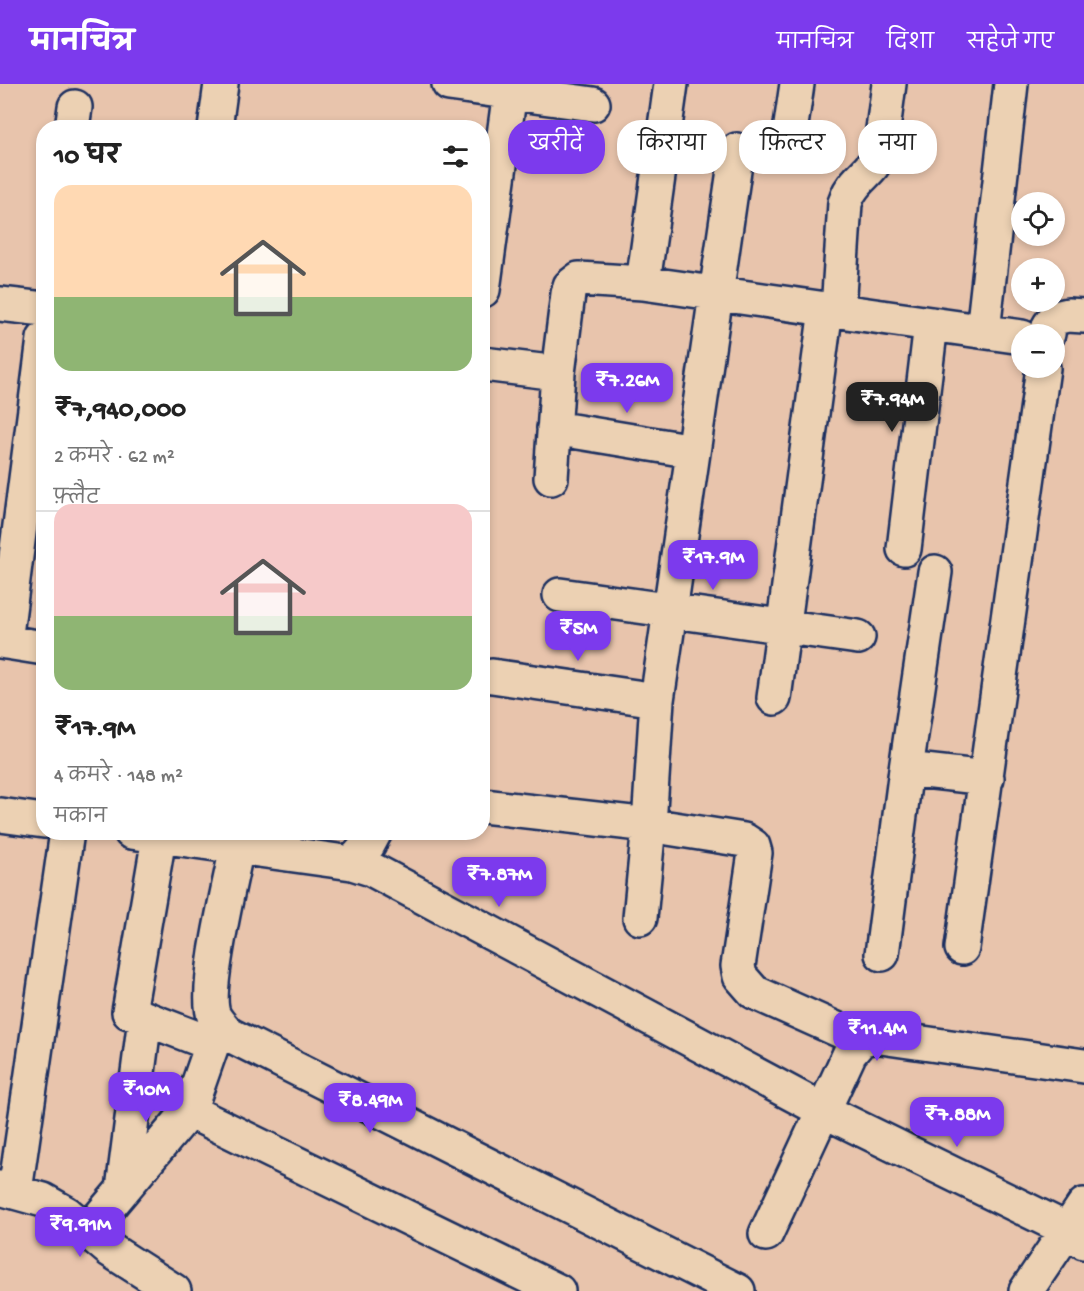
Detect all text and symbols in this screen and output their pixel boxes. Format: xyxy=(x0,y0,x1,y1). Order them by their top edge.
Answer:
text: मानचित्र xyxy=(30,28,134,61)
text: मानचित्र xyxy=(777,32,854,57)
text: दिशा xyxy=(887,32,934,57)
text: सहेजे गए xyxy=(967,32,1054,57)
chip: खरीदें xyxy=(508,120,605,174)
chip: किराया xyxy=(617,120,727,174)
chip: फ़िल्टर xyxy=(739,120,846,174)
chip: नया xyxy=(858,120,937,174)
icon: filters xyxy=(439,140,472,173)
text: 10 घर xyxy=(54,143,120,174)
map controls xyxy=(1011,192,1065,378)
button: locate xyxy=(1011,192,1065,246)
icon: home xyxy=(209,224,317,332)
button: + xyxy=(1011,258,1065,312)
button: − xyxy=(1011,324,1065,378)
pin: ₹7.26M xyxy=(578,363,676,414)
text: ₹7.26M xyxy=(595,371,659,394)
pin: ₹7.94M xyxy=(843,382,941,433)
text: ₹7.94M xyxy=(860,390,924,413)
text: ₹7,940,000 xyxy=(54,396,186,427)
text: 2 कमरे · 62 m² xyxy=(54,447,175,470)
text: फ़्लैट xyxy=(54,488,100,511)
pin: ₹17.9M xyxy=(664,540,762,591)
icon: home xyxy=(209,543,317,651)
text: ₹17.9M xyxy=(682,548,744,571)
pin: ₹5M xyxy=(549,611,607,662)
text: ₹5M xyxy=(559,619,597,642)
text: ₹17.9M xyxy=(54,715,135,746)
text: 4 कमरे · 148 m² xyxy=(54,766,183,789)
text: मकान xyxy=(54,807,107,830)
pin: ₹7.87M xyxy=(450,857,548,908)
text: ₹7.87M xyxy=(466,865,532,888)
pin: ₹11.4M xyxy=(828,1011,926,1062)
text: ₹11.4M xyxy=(847,1019,907,1042)
pin: ₹10M xyxy=(110,1072,182,1123)
text: ₹10M xyxy=(122,1080,170,1103)
pin: ₹8.49M xyxy=(321,1083,419,1134)
text: ₹8.49M xyxy=(338,1091,402,1114)
pin: ₹7.88M xyxy=(908,1097,1006,1148)
text: ₹7.88M xyxy=(924,1105,990,1128)
pin: ₹9.91M xyxy=(31,1207,129,1258)
text: ₹9.91M xyxy=(49,1215,111,1238)

